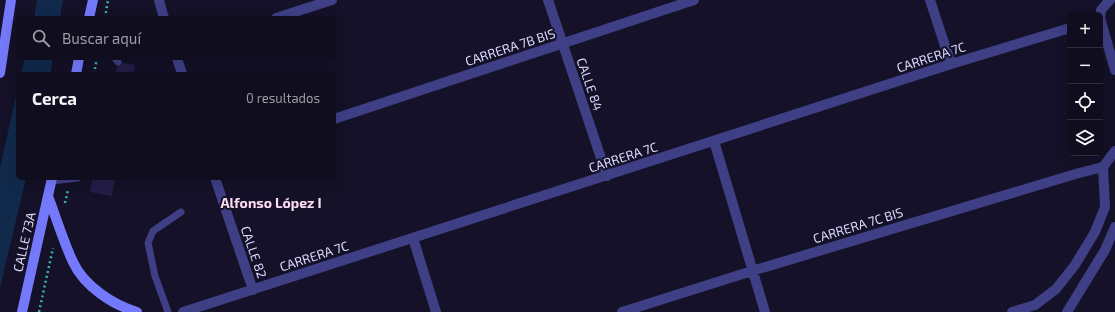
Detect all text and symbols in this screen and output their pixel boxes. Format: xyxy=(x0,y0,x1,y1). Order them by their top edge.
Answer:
map controls xyxy=(1067,12,1103,156)
button: + xyxy=(1067,12,1103,48)
search box xyxy=(16,16,336,60)
street label: CARRERA 7B BIS xyxy=(463,25,557,69)
icon: search xyxy=(30,27,52,49)
text: Buscar aquí xyxy=(62,29,141,47)
street label: CARRERA 7C xyxy=(894,38,968,76)
button: − xyxy=(1067,48,1103,84)
street label: CALLE 84 xyxy=(573,55,607,113)
button: locate xyxy=(1067,84,1103,120)
text: Cerca xyxy=(32,88,77,108)
text: 0 resultados xyxy=(246,90,320,106)
button: layers xyxy=(1067,120,1103,156)
street label: CARRERA 7C xyxy=(586,138,660,176)
district label: Alfonso López I xyxy=(220,194,322,211)
street label: CARRERA 7C BIS xyxy=(811,204,905,246)
street label: CALLE 73A xyxy=(9,210,39,274)
street label: CALLE 82 xyxy=(238,224,270,280)
street label: CARRERA 7C xyxy=(277,237,351,275)

